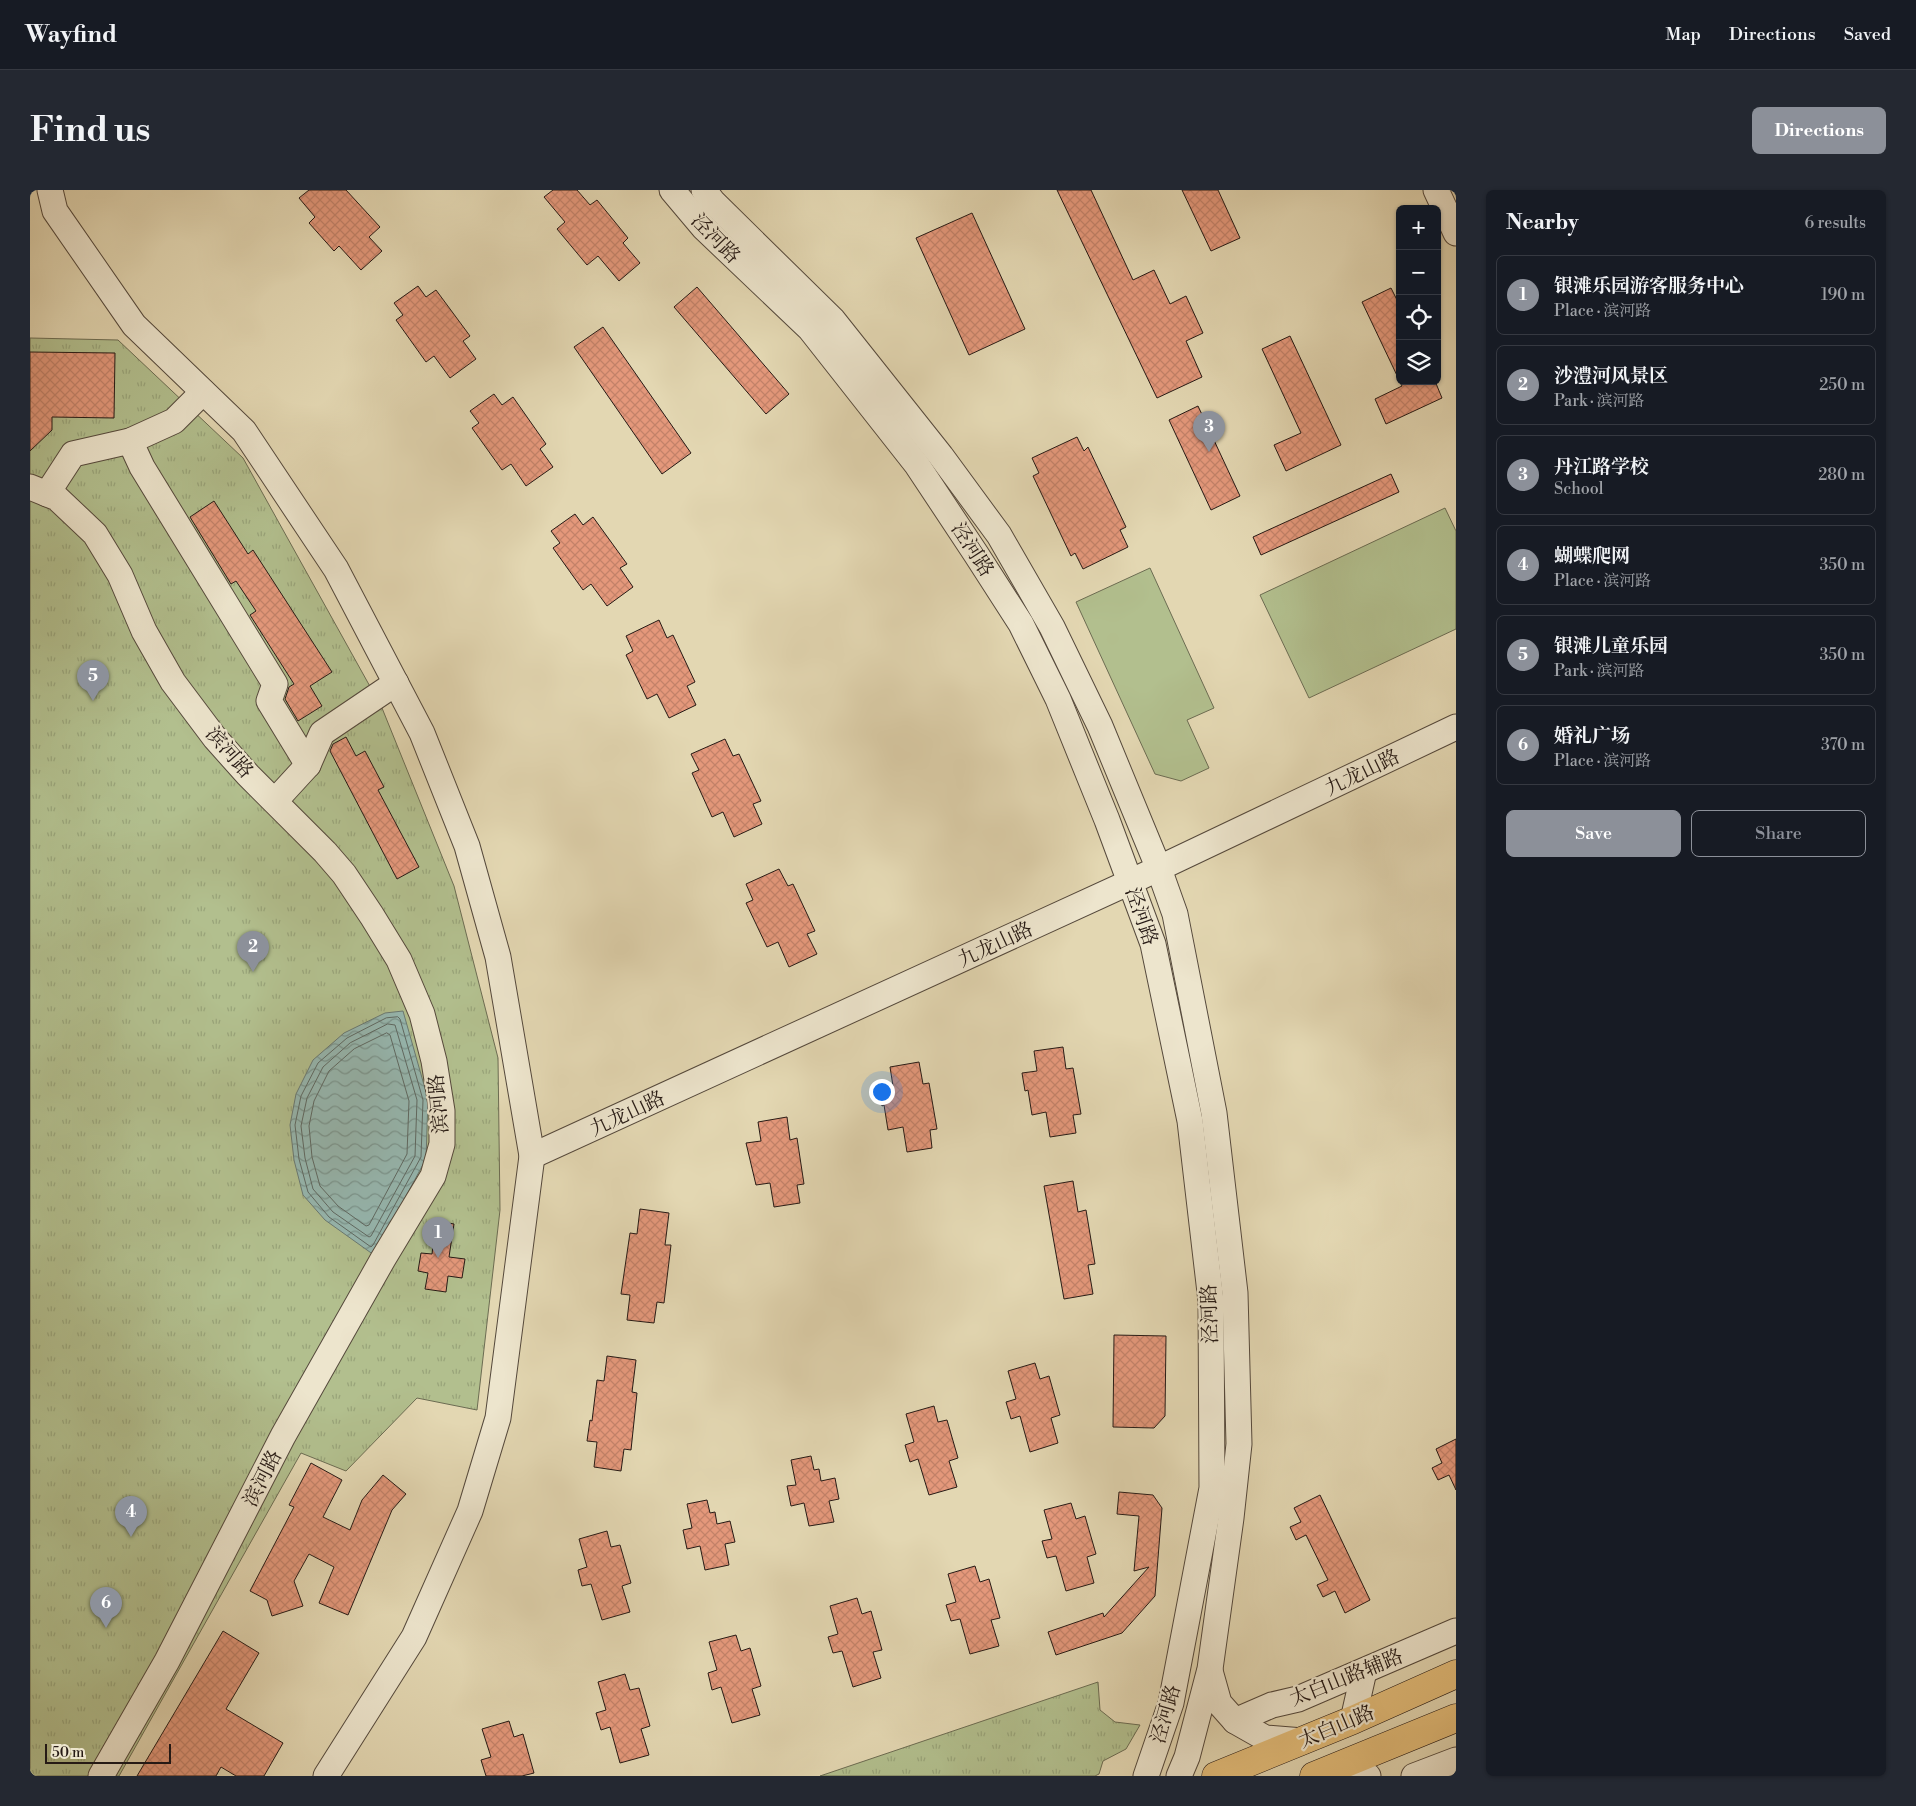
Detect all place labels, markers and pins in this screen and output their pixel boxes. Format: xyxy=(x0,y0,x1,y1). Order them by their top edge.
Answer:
pin: 3 xyxy=(1193,411,1225,452)
pin: 5 xyxy=(77,660,109,701)
pin: 2 xyxy=(237,931,269,972)
pin: 1 xyxy=(422,1217,454,1258)
pin: 4 xyxy=(115,1496,147,1537)
pin: 6 xyxy=(90,1587,122,1628)

